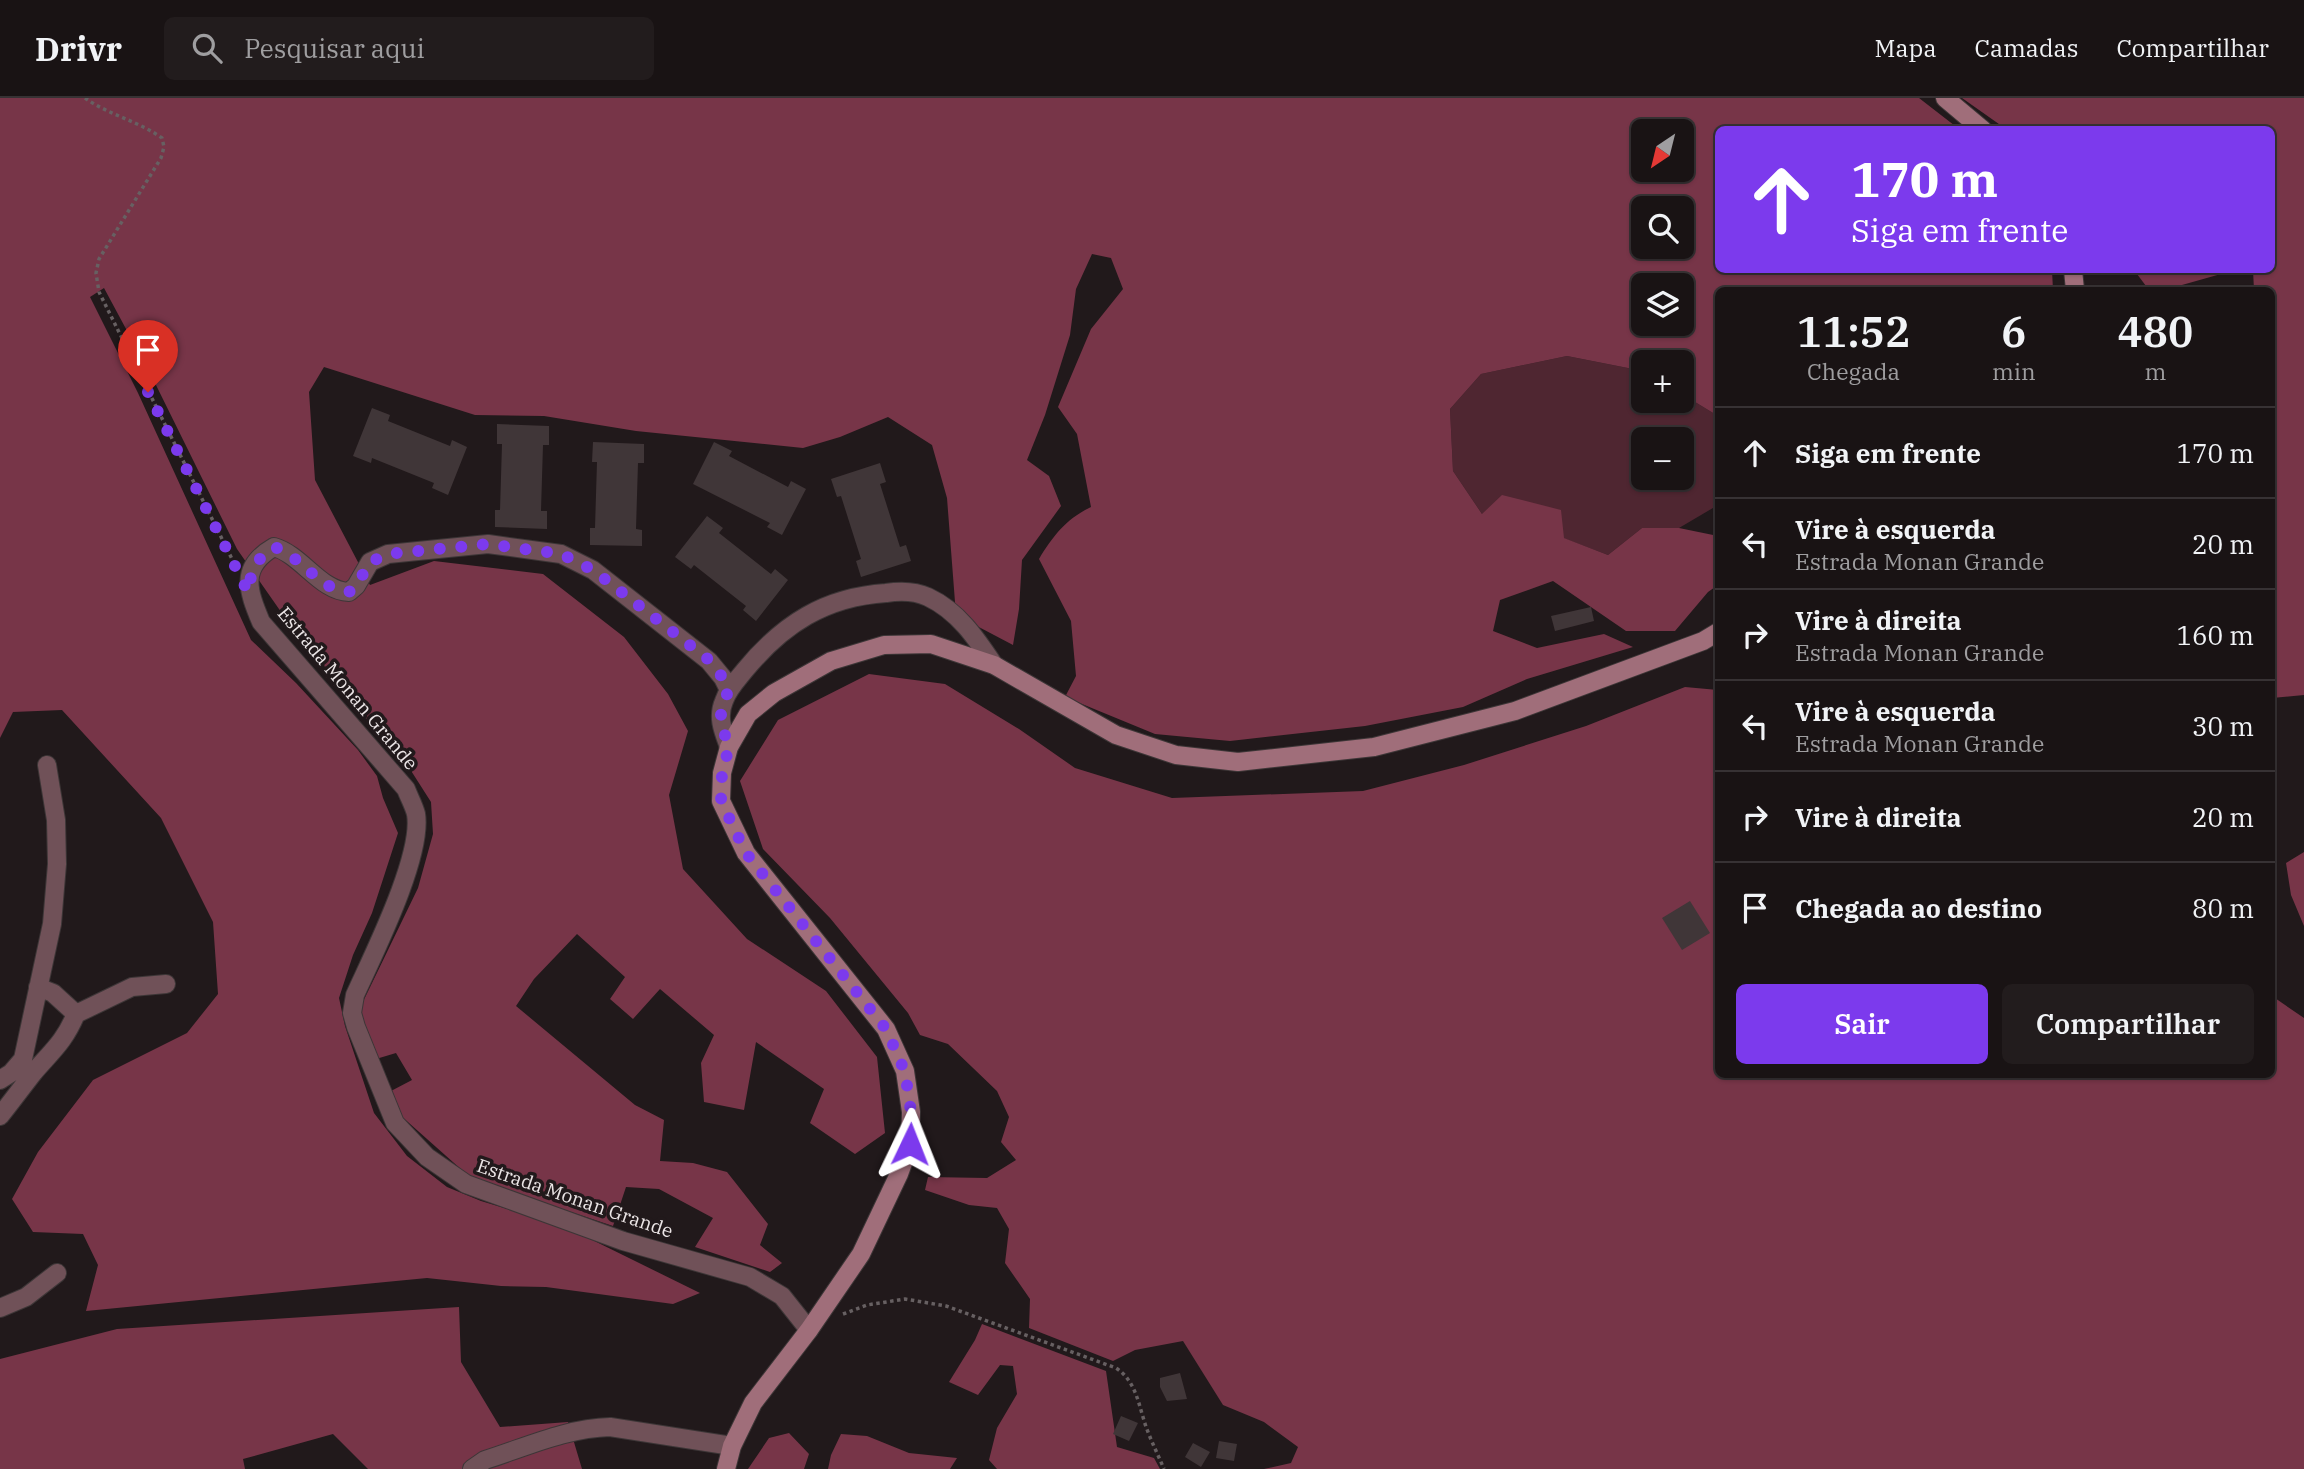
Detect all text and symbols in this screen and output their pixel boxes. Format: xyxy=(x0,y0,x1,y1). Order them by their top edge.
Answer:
search box xyxy=(164,17,654,80)
text: Drivr xyxy=(35,27,122,70)
icon: search xyxy=(188,29,226,67)
text: Pesquisar aqui xyxy=(244,31,425,65)
text: Mapa xyxy=(1874,32,1937,64)
text: Camadas xyxy=(1975,32,2078,64)
text: Compartilhar xyxy=(2116,32,2269,64)
north arrow xyxy=(1631,119,1694,182)
map controls xyxy=(1631,119,1694,490)
text: 170 m xyxy=(1851,147,1998,210)
icon: ahead xyxy=(1736,154,1827,245)
button: search xyxy=(1631,196,1694,259)
text: Siga em frente xyxy=(1851,209,2068,251)
button: layers xyxy=(1631,273,1694,336)
text: 11:52 xyxy=(1797,304,1910,359)
text: 6 xyxy=(2001,304,2026,359)
text: 480 xyxy=(2118,304,2193,359)
pin xyxy=(118,320,178,392)
icon: arrive xyxy=(129,331,167,369)
button: + xyxy=(1631,350,1694,413)
text: Chegada xyxy=(1807,356,1900,386)
text: min xyxy=(1992,356,2036,386)
text: m xyxy=(2144,356,2166,386)
button: − xyxy=(1631,427,1694,490)
icon: ahead xyxy=(1736,434,1774,472)
text: Siga em frente xyxy=(1795,436,1981,470)
text: 170 m xyxy=(2176,436,2254,470)
text: Vire à esquerda xyxy=(1795,512,1996,546)
icon: left xyxy=(1736,525,1774,563)
text: 20 m xyxy=(2192,527,2254,561)
text: Estrada Monan Grande xyxy=(1795,546,2044,576)
street label: Estrada Monan Grande xyxy=(273,601,423,775)
text: Vire à direita xyxy=(1795,603,1962,637)
icon: right xyxy=(1736,616,1774,654)
text: 160 m xyxy=(2176,618,2254,652)
text: Estrada Monan Grande xyxy=(1795,637,2044,667)
text: Vire à esquerda xyxy=(1795,694,1996,728)
icon: left xyxy=(1736,707,1774,745)
text: 30 m xyxy=(2192,709,2254,743)
text: Estrada Monan Grande xyxy=(1795,728,2044,758)
icon: right xyxy=(1736,798,1774,836)
text: Vire à direita xyxy=(1795,800,1962,834)
text: 20 m xyxy=(2192,800,2254,834)
icon: arrive xyxy=(1736,889,1774,927)
text: Chegada ao destino xyxy=(1795,891,2042,925)
text: 80 m xyxy=(2192,891,2254,925)
button: Sair xyxy=(1736,984,1988,1064)
button: Compartilhar xyxy=(2002,984,2254,1064)
position arrow xyxy=(873,1107,947,1181)
street label: Estrada Monan Grande xyxy=(474,1153,676,1243)

